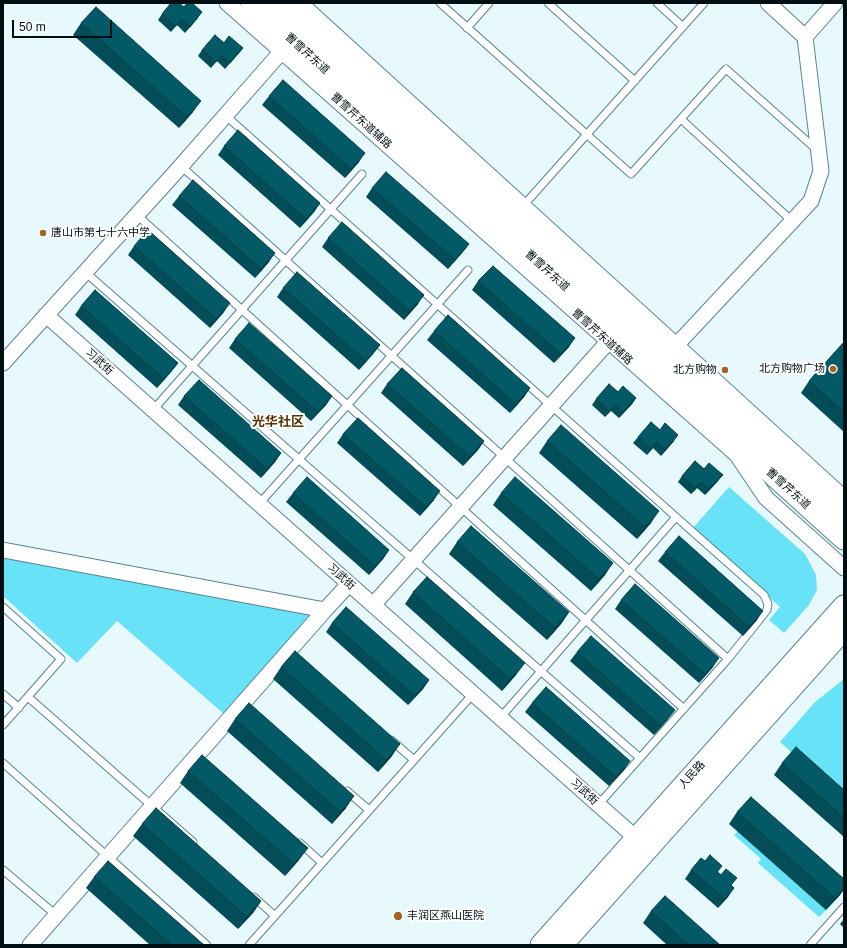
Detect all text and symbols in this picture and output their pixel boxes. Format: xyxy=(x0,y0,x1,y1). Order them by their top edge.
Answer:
scale bar xyxy=(14,12,114,38)
text: 50 m xyxy=(19,20,46,34)
street label: 曹雪芹东道 xyxy=(282,31,332,77)
street label: 曹雪芹东道辅路 xyxy=(328,90,394,152)
place label: 唐山市第七十六中学 xyxy=(51,226,150,240)
marker: 唐山市第七十六中学 xyxy=(38,228,48,238)
street label: 曹雪芹东道 xyxy=(522,248,572,294)
street label: 曹雪芹东道辅路 xyxy=(569,306,635,368)
street label: 习武街 xyxy=(82,346,116,378)
place label: 北方购物广场 xyxy=(759,362,825,376)
place label: 北方购物 xyxy=(673,363,717,377)
marker: 北方购物广场 xyxy=(828,364,838,374)
marker: 北方购物 xyxy=(720,365,730,375)
district label: 光华社区 xyxy=(252,414,304,430)
street label: 曹雪芹东道 xyxy=(763,466,813,512)
street label: 习武街 xyxy=(324,561,358,593)
street label: 人民路 xyxy=(676,758,708,792)
street label: 习武街 xyxy=(567,776,601,808)
place label: 丰润区燕山医院 xyxy=(407,909,484,923)
marker: 丰润区燕山医院 xyxy=(392,910,404,922)

